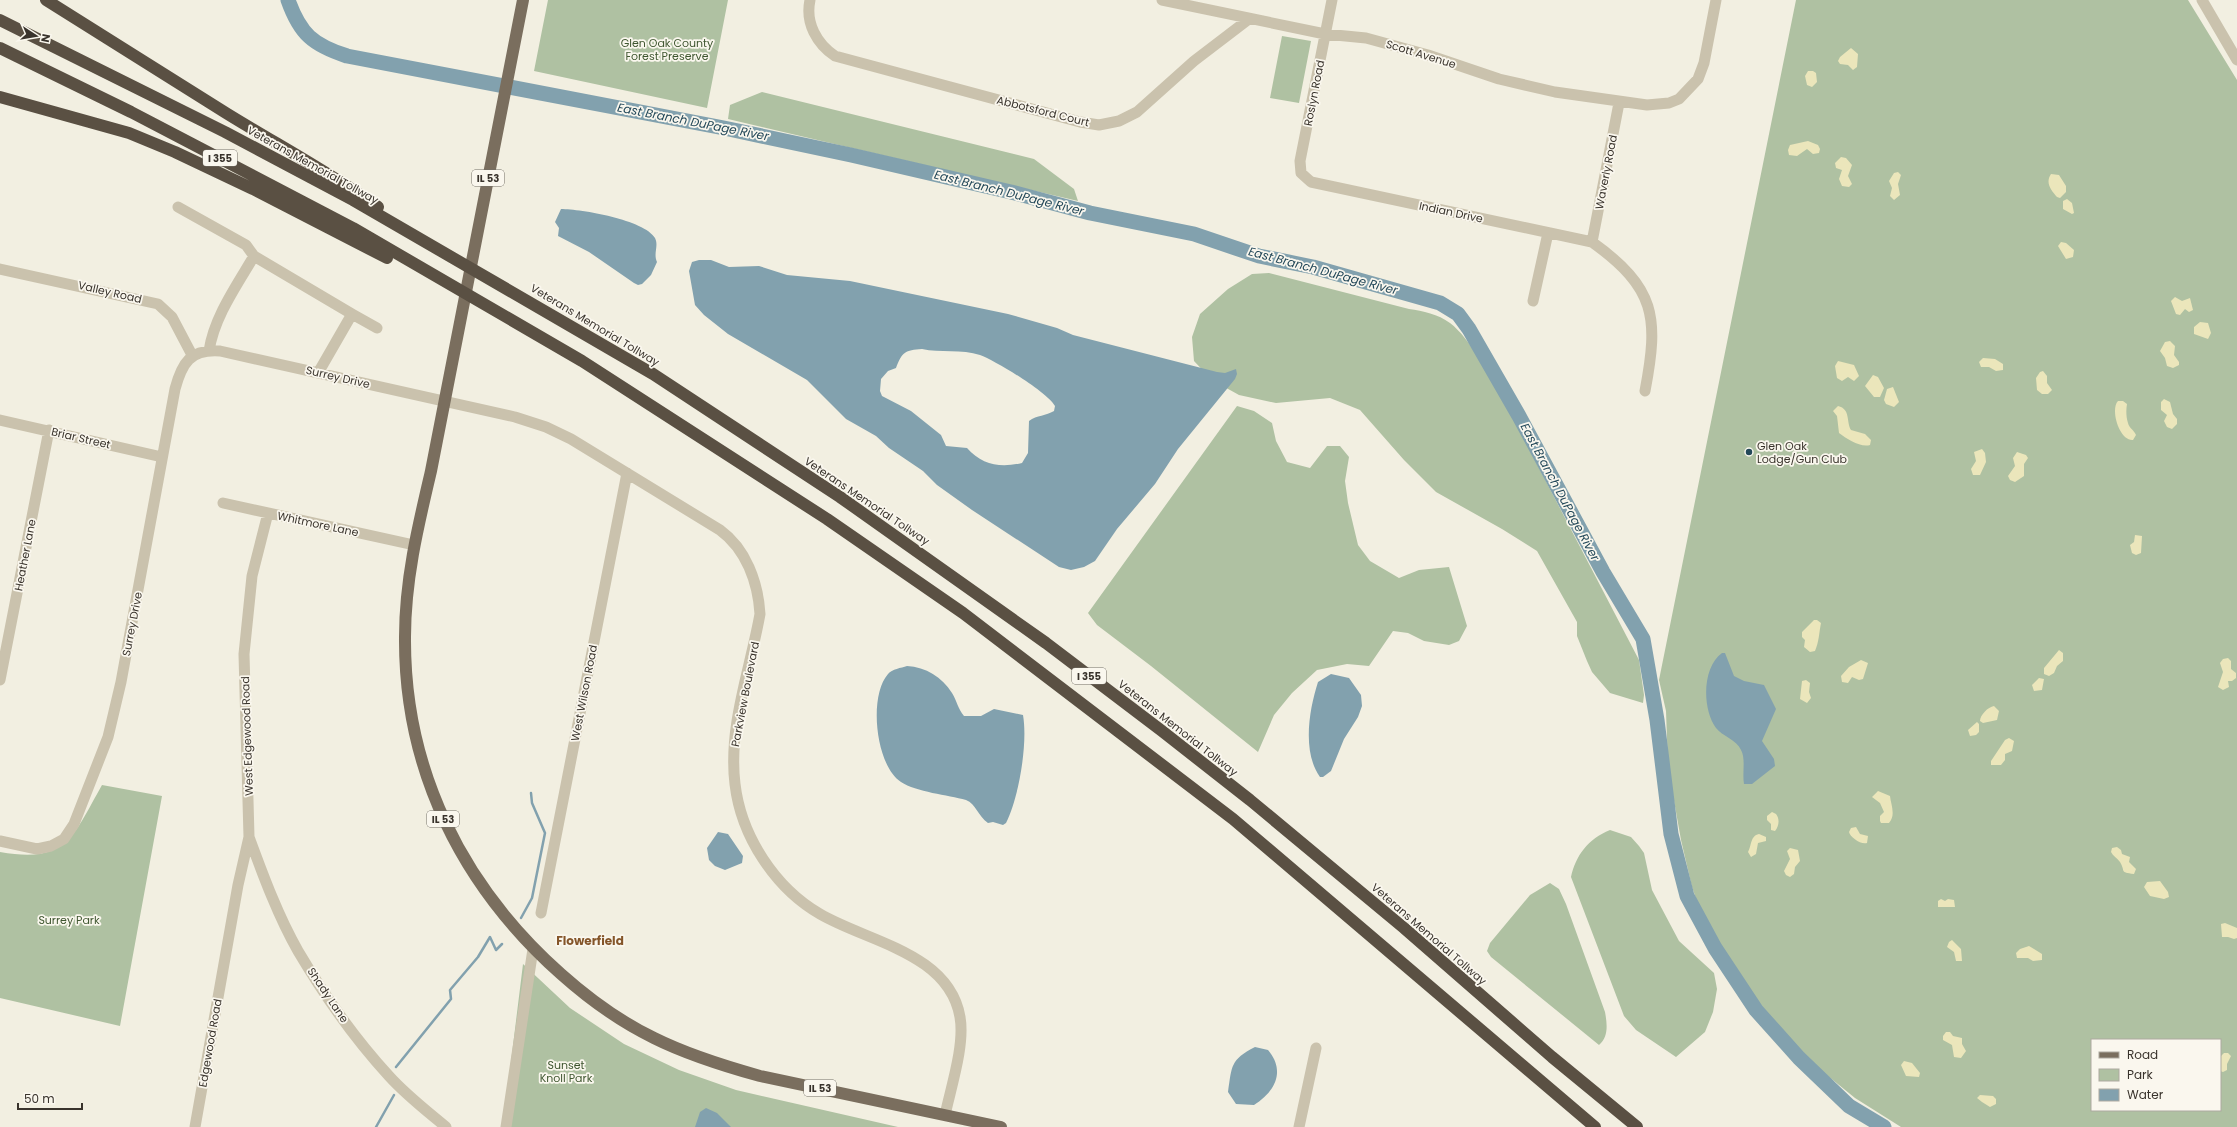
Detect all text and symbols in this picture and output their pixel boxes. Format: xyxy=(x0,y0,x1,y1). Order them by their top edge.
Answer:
north arrow xyxy=(16,16,56,56)
text: N xyxy=(37,32,54,44)
park label: Glen Oak County Forest Preserve xyxy=(621,35,714,64)
street label: Scott Avenue xyxy=(1384,36,1458,72)
street label: Roslyn Road xyxy=(1300,59,1328,127)
street label: Abbotsford Court xyxy=(995,92,1091,130)
water label: East Branch DuPage River xyxy=(616,98,771,145)
street label: Veterans Memorial Tollway xyxy=(244,122,382,208)
street label: Waverly Road xyxy=(1591,133,1621,211)
road number: I 355 xyxy=(203,150,237,166)
water label: East Branch DuPage River xyxy=(932,166,1086,220)
road number: IL 53 xyxy=(472,170,504,186)
street label: Indian Drive xyxy=(1418,197,1485,227)
water label: East Branch DuPage River xyxy=(1247,242,1400,299)
street label: Valley Road xyxy=(77,277,143,307)
street label: Veterans Memorial Tollway xyxy=(527,280,663,370)
street label: Surrey Drive xyxy=(304,362,372,392)
water label: East Branch DuPage River xyxy=(1517,420,1604,564)
street label: Briar Street xyxy=(50,423,112,453)
place label: Glen Oak Lodge/Gun Club xyxy=(1757,438,1847,467)
marker: Glen Oak Lodge/Gun Club xyxy=(1744,447,1754,457)
street label: Veterans Memorial Tollway xyxy=(801,453,933,549)
street label: Whitmore Lane xyxy=(276,508,360,540)
street label: Heather Lane xyxy=(10,518,40,592)
street label: Surrey Drive xyxy=(118,590,146,658)
street label: Parkview Boulevard xyxy=(727,640,763,748)
street label: West Wilson Road xyxy=(567,643,601,743)
road number: I 355 xyxy=(1072,668,1106,684)
street label: West Edgewood Road xyxy=(237,676,257,796)
street label: Veterans Memorial Tollway xyxy=(1115,676,1242,780)
road number: IL 53 xyxy=(427,811,459,827)
street label: Veterans Memorial Tollway xyxy=(1368,879,1491,989)
park label: Surrey Park xyxy=(38,912,100,928)
district label: Flowerfield xyxy=(556,932,624,949)
street label: Shady Lane xyxy=(304,964,353,1026)
street label: Edgewood Road xyxy=(194,998,226,1088)
legend xyxy=(2091,1039,2221,1111)
text: Road xyxy=(2127,1046,2158,1063)
park label: Sunset Knoll Park xyxy=(540,1057,593,1086)
text: Park xyxy=(2127,1066,2154,1083)
road number: IL 53 xyxy=(804,1080,836,1096)
scale bar xyxy=(18,1085,82,1111)
text: Water xyxy=(2127,1086,2164,1103)
text: 50 m xyxy=(24,1090,55,1107)

